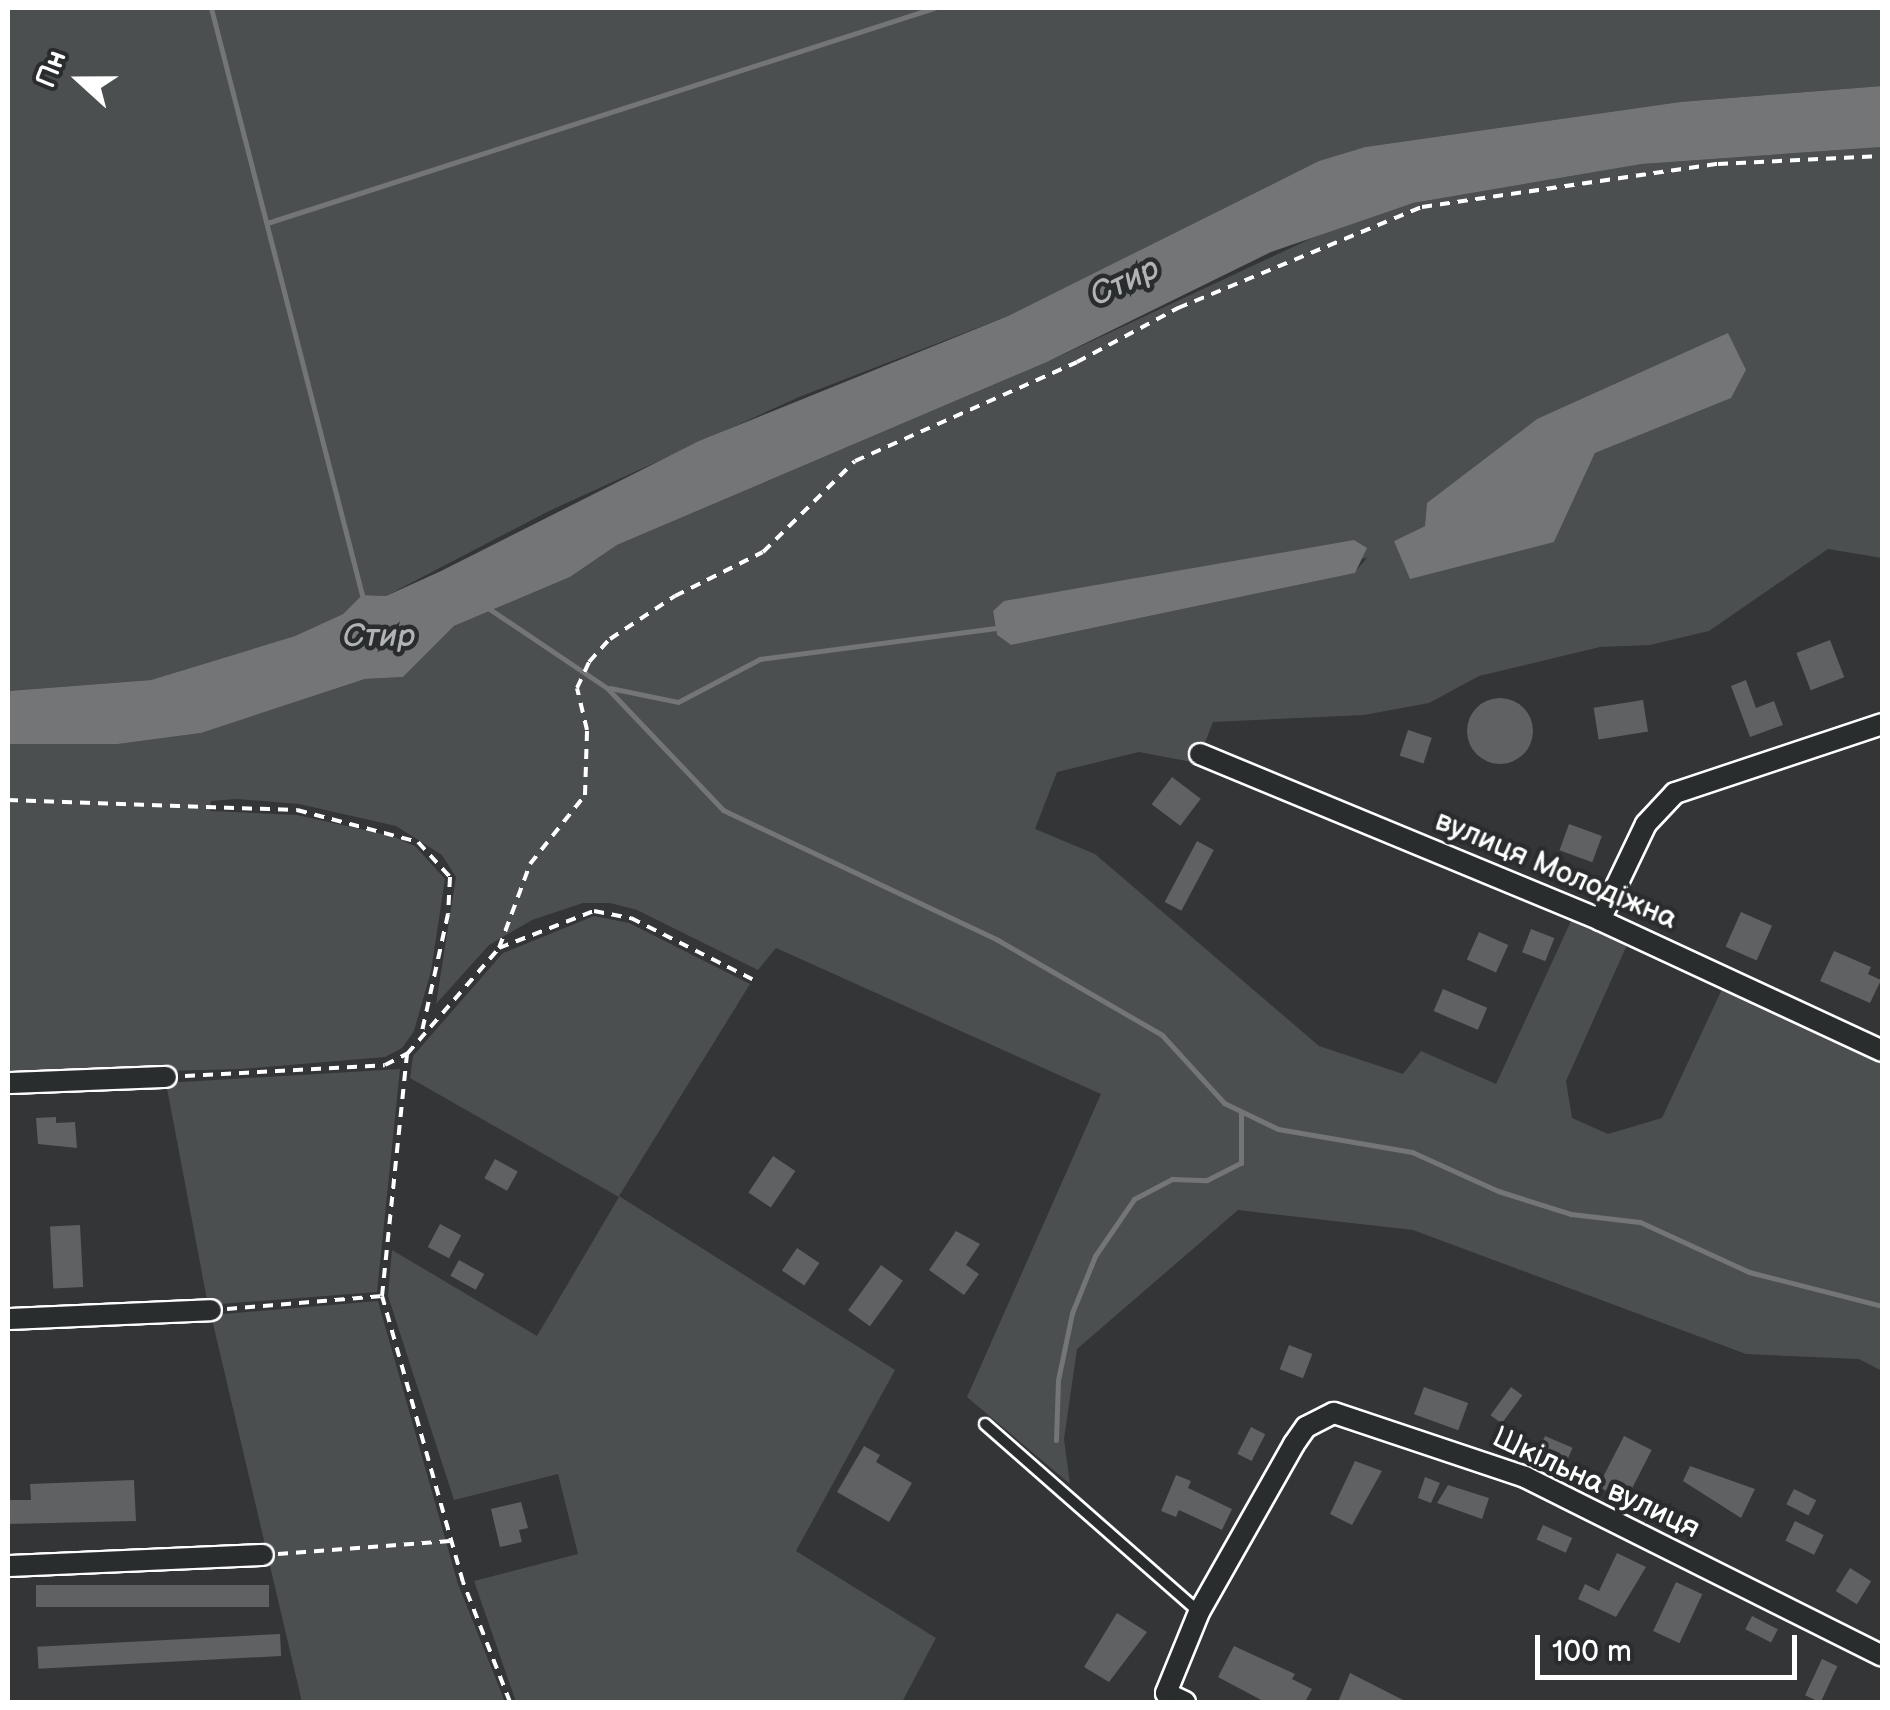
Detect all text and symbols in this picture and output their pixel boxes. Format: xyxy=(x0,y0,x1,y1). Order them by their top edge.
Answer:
north arrow xyxy=(30,30,130,130)
text: Пн xyxy=(29,46,74,92)
water label: Стир xyxy=(1084,250,1166,316)
water label: Стир xyxy=(343,618,415,656)
street label: вулиця Молодіжна xyxy=(1430,803,1682,937)
street label: Шкільна вулиця xyxy=(1487,1419,1705,1547)
scale bar xyxy=(1540,1615,1802,1677)
text: 100 m xyxy=(1552,1634,1632,1670)

